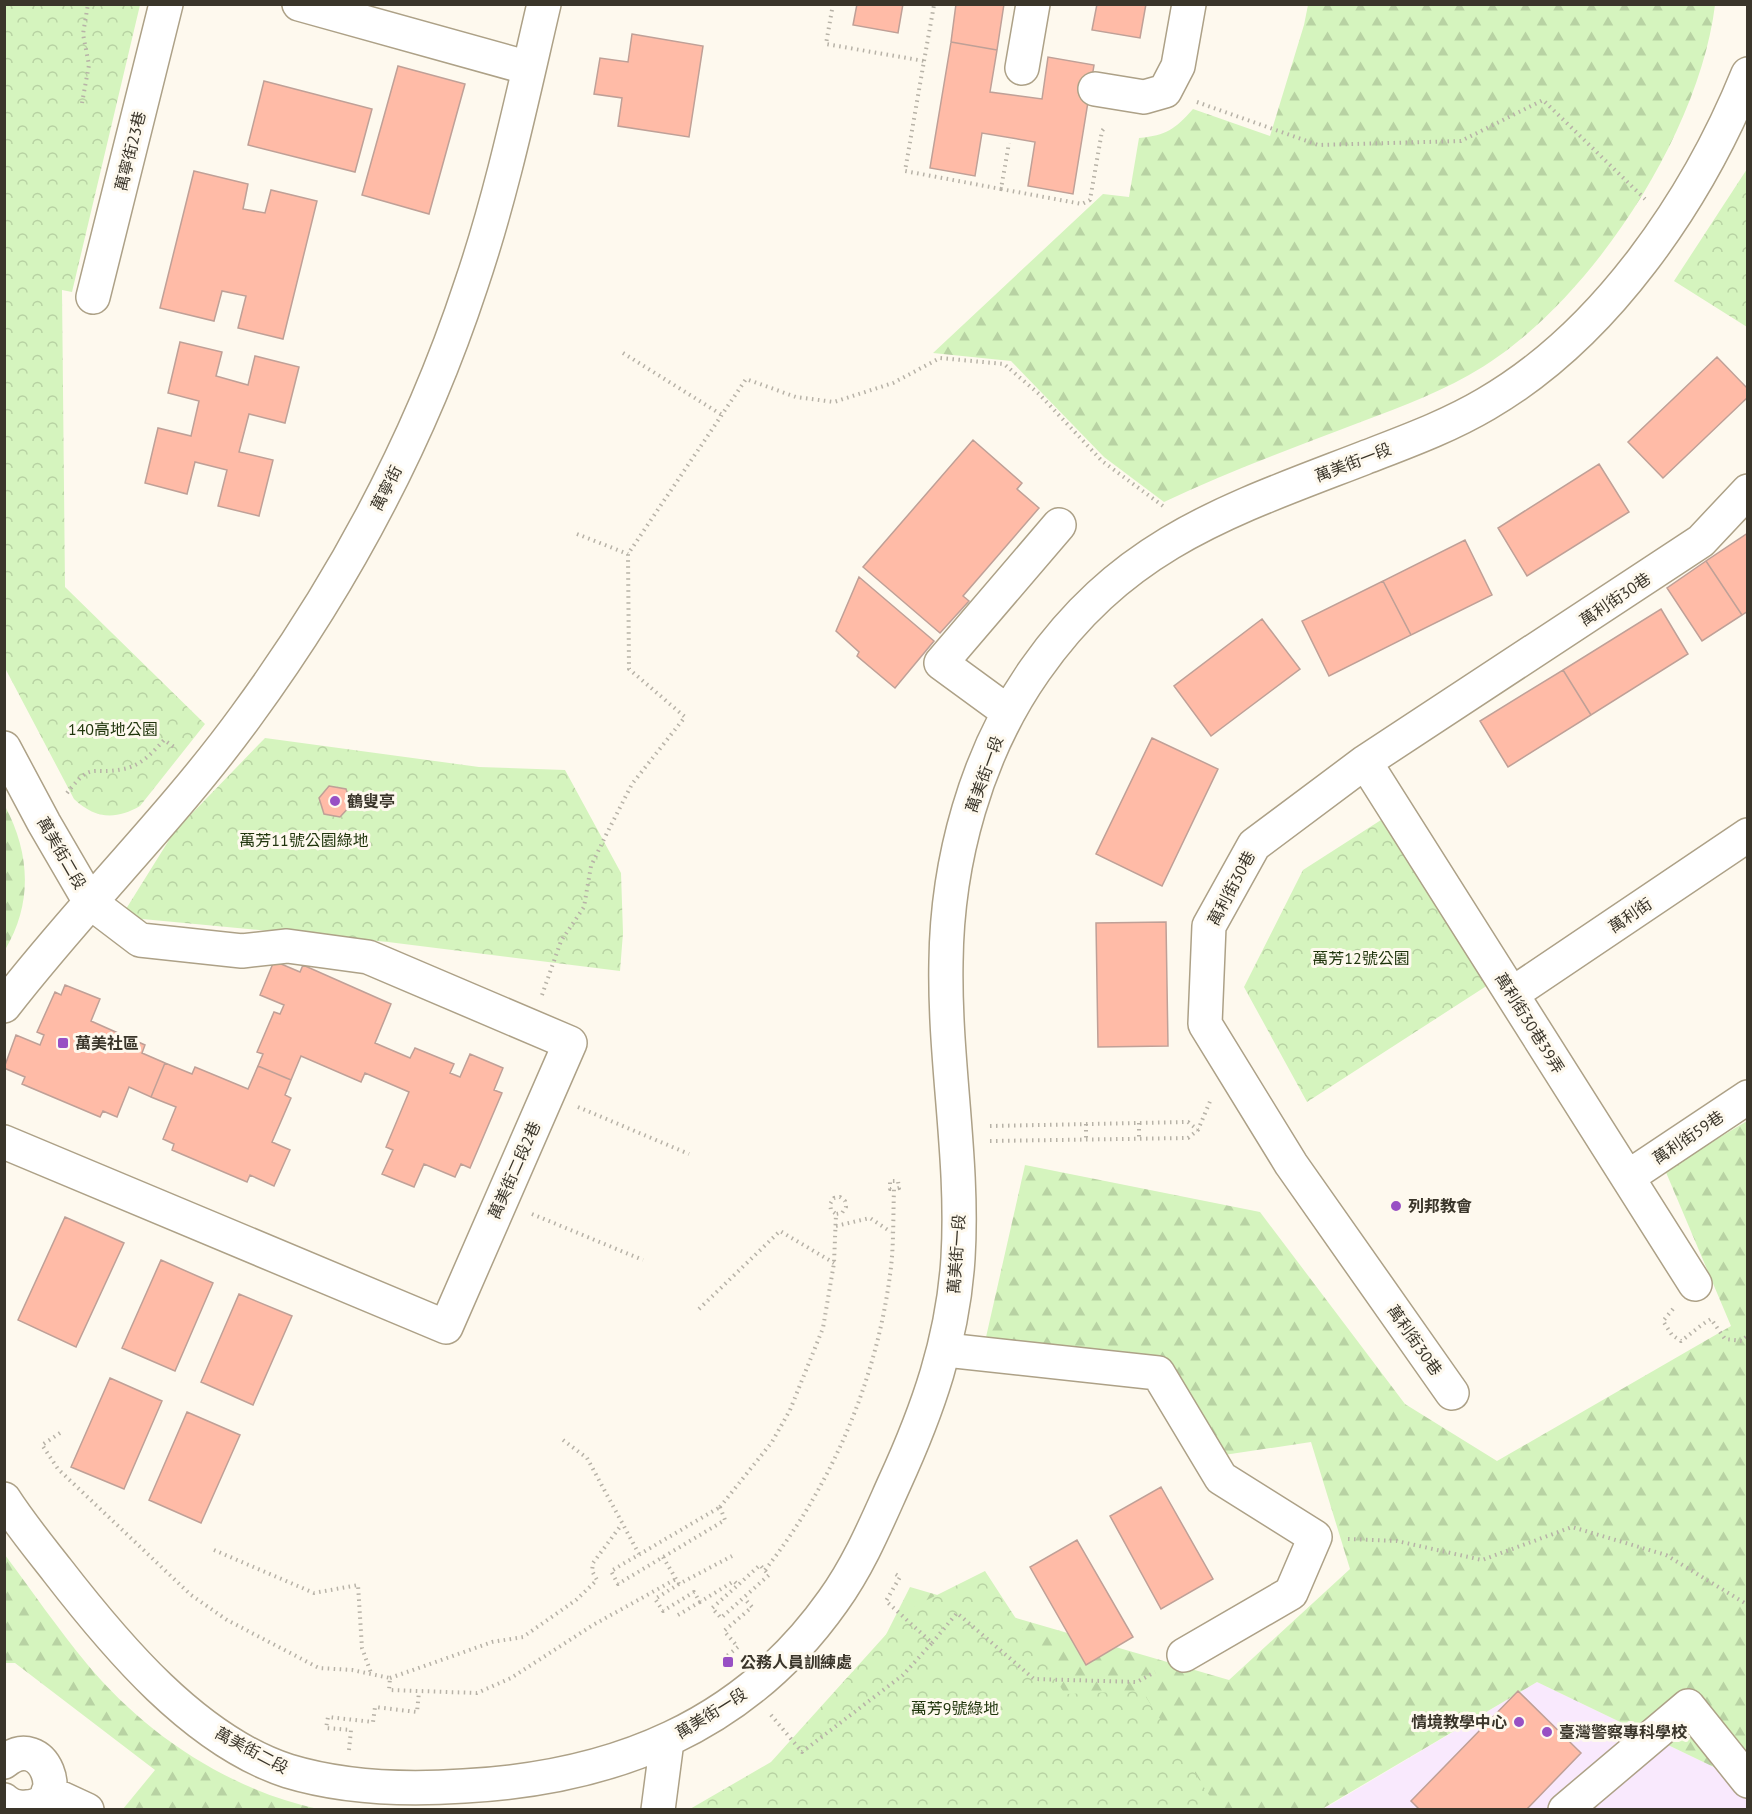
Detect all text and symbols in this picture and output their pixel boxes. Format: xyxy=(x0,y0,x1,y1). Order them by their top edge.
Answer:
street label: 萬寧街23巷 xyxy=(110,109,150,193)
street label: 萬美街一段 xyxy=(1312,438,1394,486)
street label: 萬寧街 xyxy=(366,462,406,514)
street label: 萬利街30巷 xyxy=(1576,568,1654,630)
park label: 140高地公園 xyxy=(68,719,158,739)
street label: 萬美街一段 xyxy=(961,733,1007,815)
place label: 鶴叟亭 xyxy=(347,791,395,811)
marker: 鶴叟亭 xyxy=(328,794,342,808)
street label: 萬美街二段 xyxy=(33,813,91,893)
park label: 萬芳11號公園綠地 xyxy=(239,830,369,850)
street label: 萬利街30巷 xyxy=(1203,847,1259,929)
street label: 萬利街 xyxy=(1605,893,1655,937)
park label: 萬芳12號公園 xyxy=(1312,948,1410,968)
street label: 萬利街30巷39弄 xyxy=(1491,969,1569,1077)
place label: 萬美社區 xyxy=(75,1033,139,1053)
marker: 萬美社區 xyxy=(56,1036,70,1050)
street label: 萬利街59巷 xyxy=(1649,1106,1727,1168)
street label: 萬美街二段2巷 xyxy=(484,1118,544,1222)
place label: 列邦教會 xyxy=(1408,1196,1472,1216)
marker: 列邦教會 xyxy=(1389,1199,1403,1213)
street label: 萬美街一段 xyxy=(943,1213,969,1295)
street label: 萬利街30巷 xyxy=(1383,1301,1447,1379)
place label: 公務人員訓練處 xyxy=(740,1652,852,1672)
marker: 公務人員訓練處 xyxy=(721,1655,735,1669)
street label: 萬美街一段 xyxy=(672,1683,750,1743)
park label: 萬芳9號綠地 xyxy=(911,1698,999,1718)
place label: 情境教學中心 xyxy=(1411,1712,1507,1732)
marker: 情境教學中心 xyxy=(1512,1715,1526,1729)
street label: 萬美街二段 xyxy=(212,1722,292,1778)
place label: 臺灣警察專科學校 xyxy=(1559,1722,1688,1742)
marker: 臺灣警察專科學校 xyxy=(1540,1725,1554,1739)

